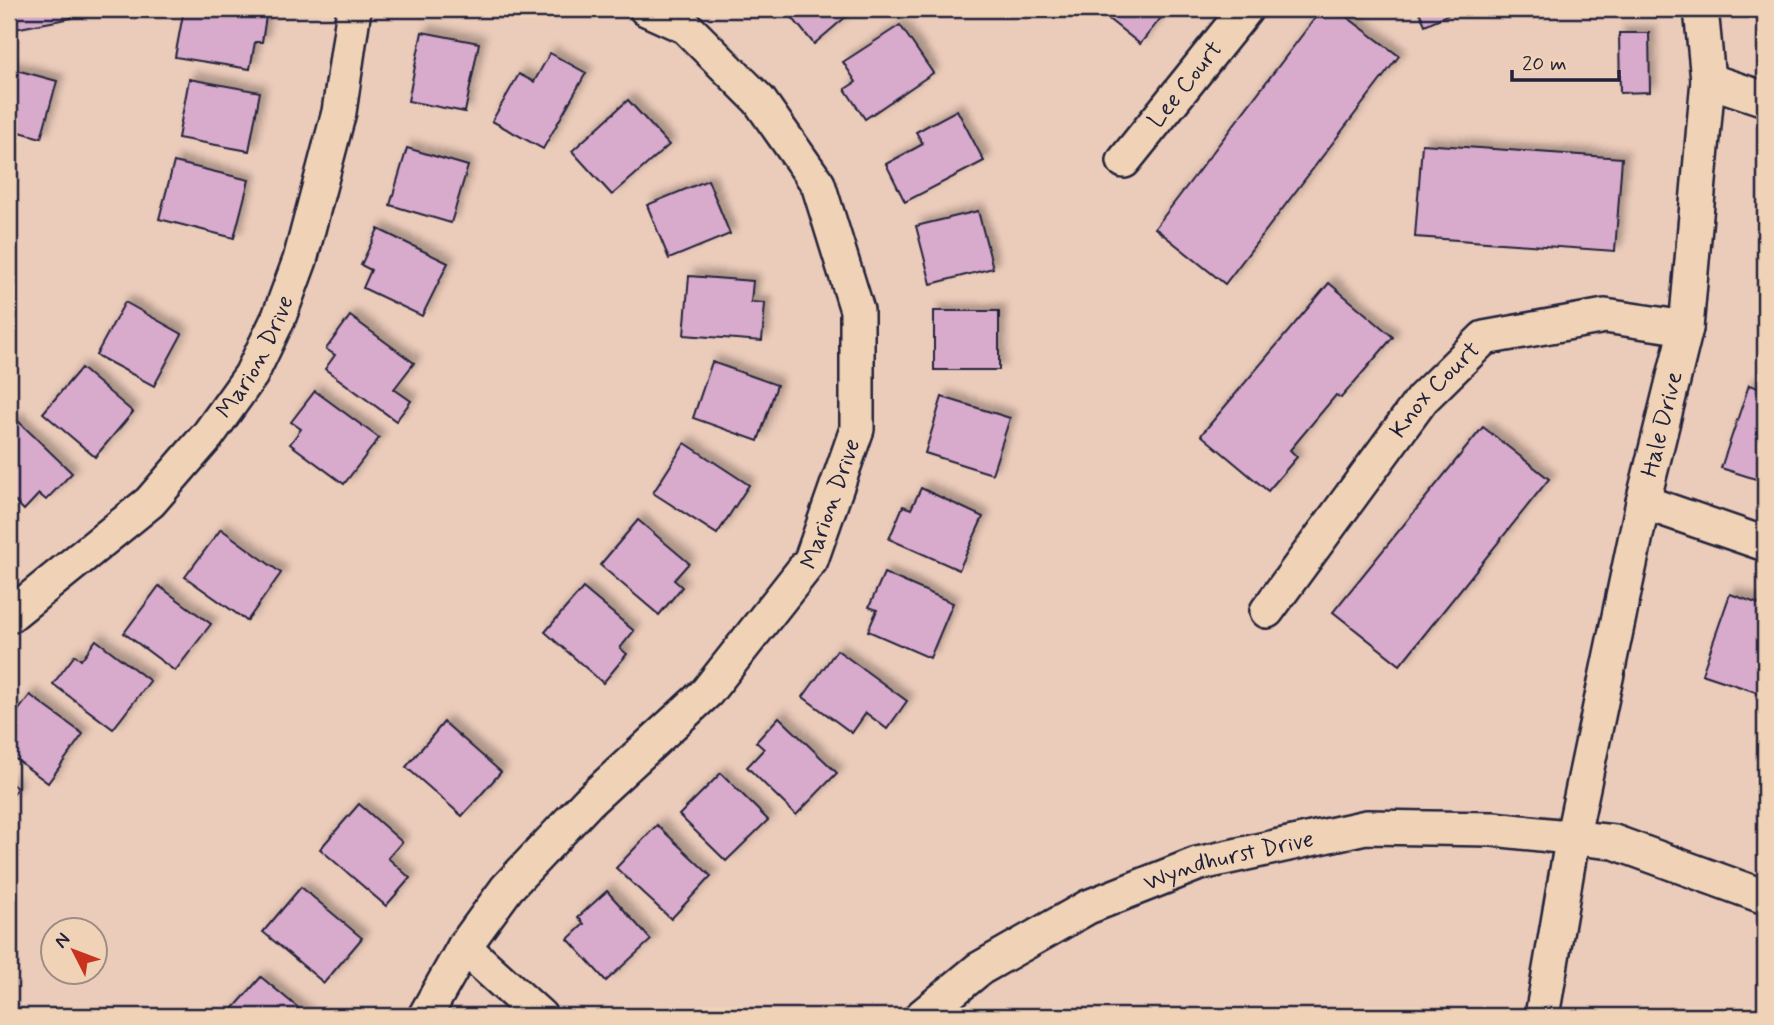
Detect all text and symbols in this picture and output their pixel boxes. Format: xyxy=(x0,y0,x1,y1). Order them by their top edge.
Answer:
street label: Lee Court xyxy=(1141,35,1230,134)
scale bar xyxy=(1512,38,1618,82)
text: 20 m xyxy=(1522,50,1567,78)
street label: Marion Drive xyxy=(209,291,301,425)
street label: Knox Court xyxy=(1383,335,1487,445)
street label: Hale Drive xyxy=(1634,368,1690,480)
street label: Marion Drive xyxy=(794,434,868,573)
street label: Wyndhurst Drive xyxy=(1139,823,1317,899)
north arrow xyxy=(38,916,108,986)
text: N xyxy=(49,928,76,954)

